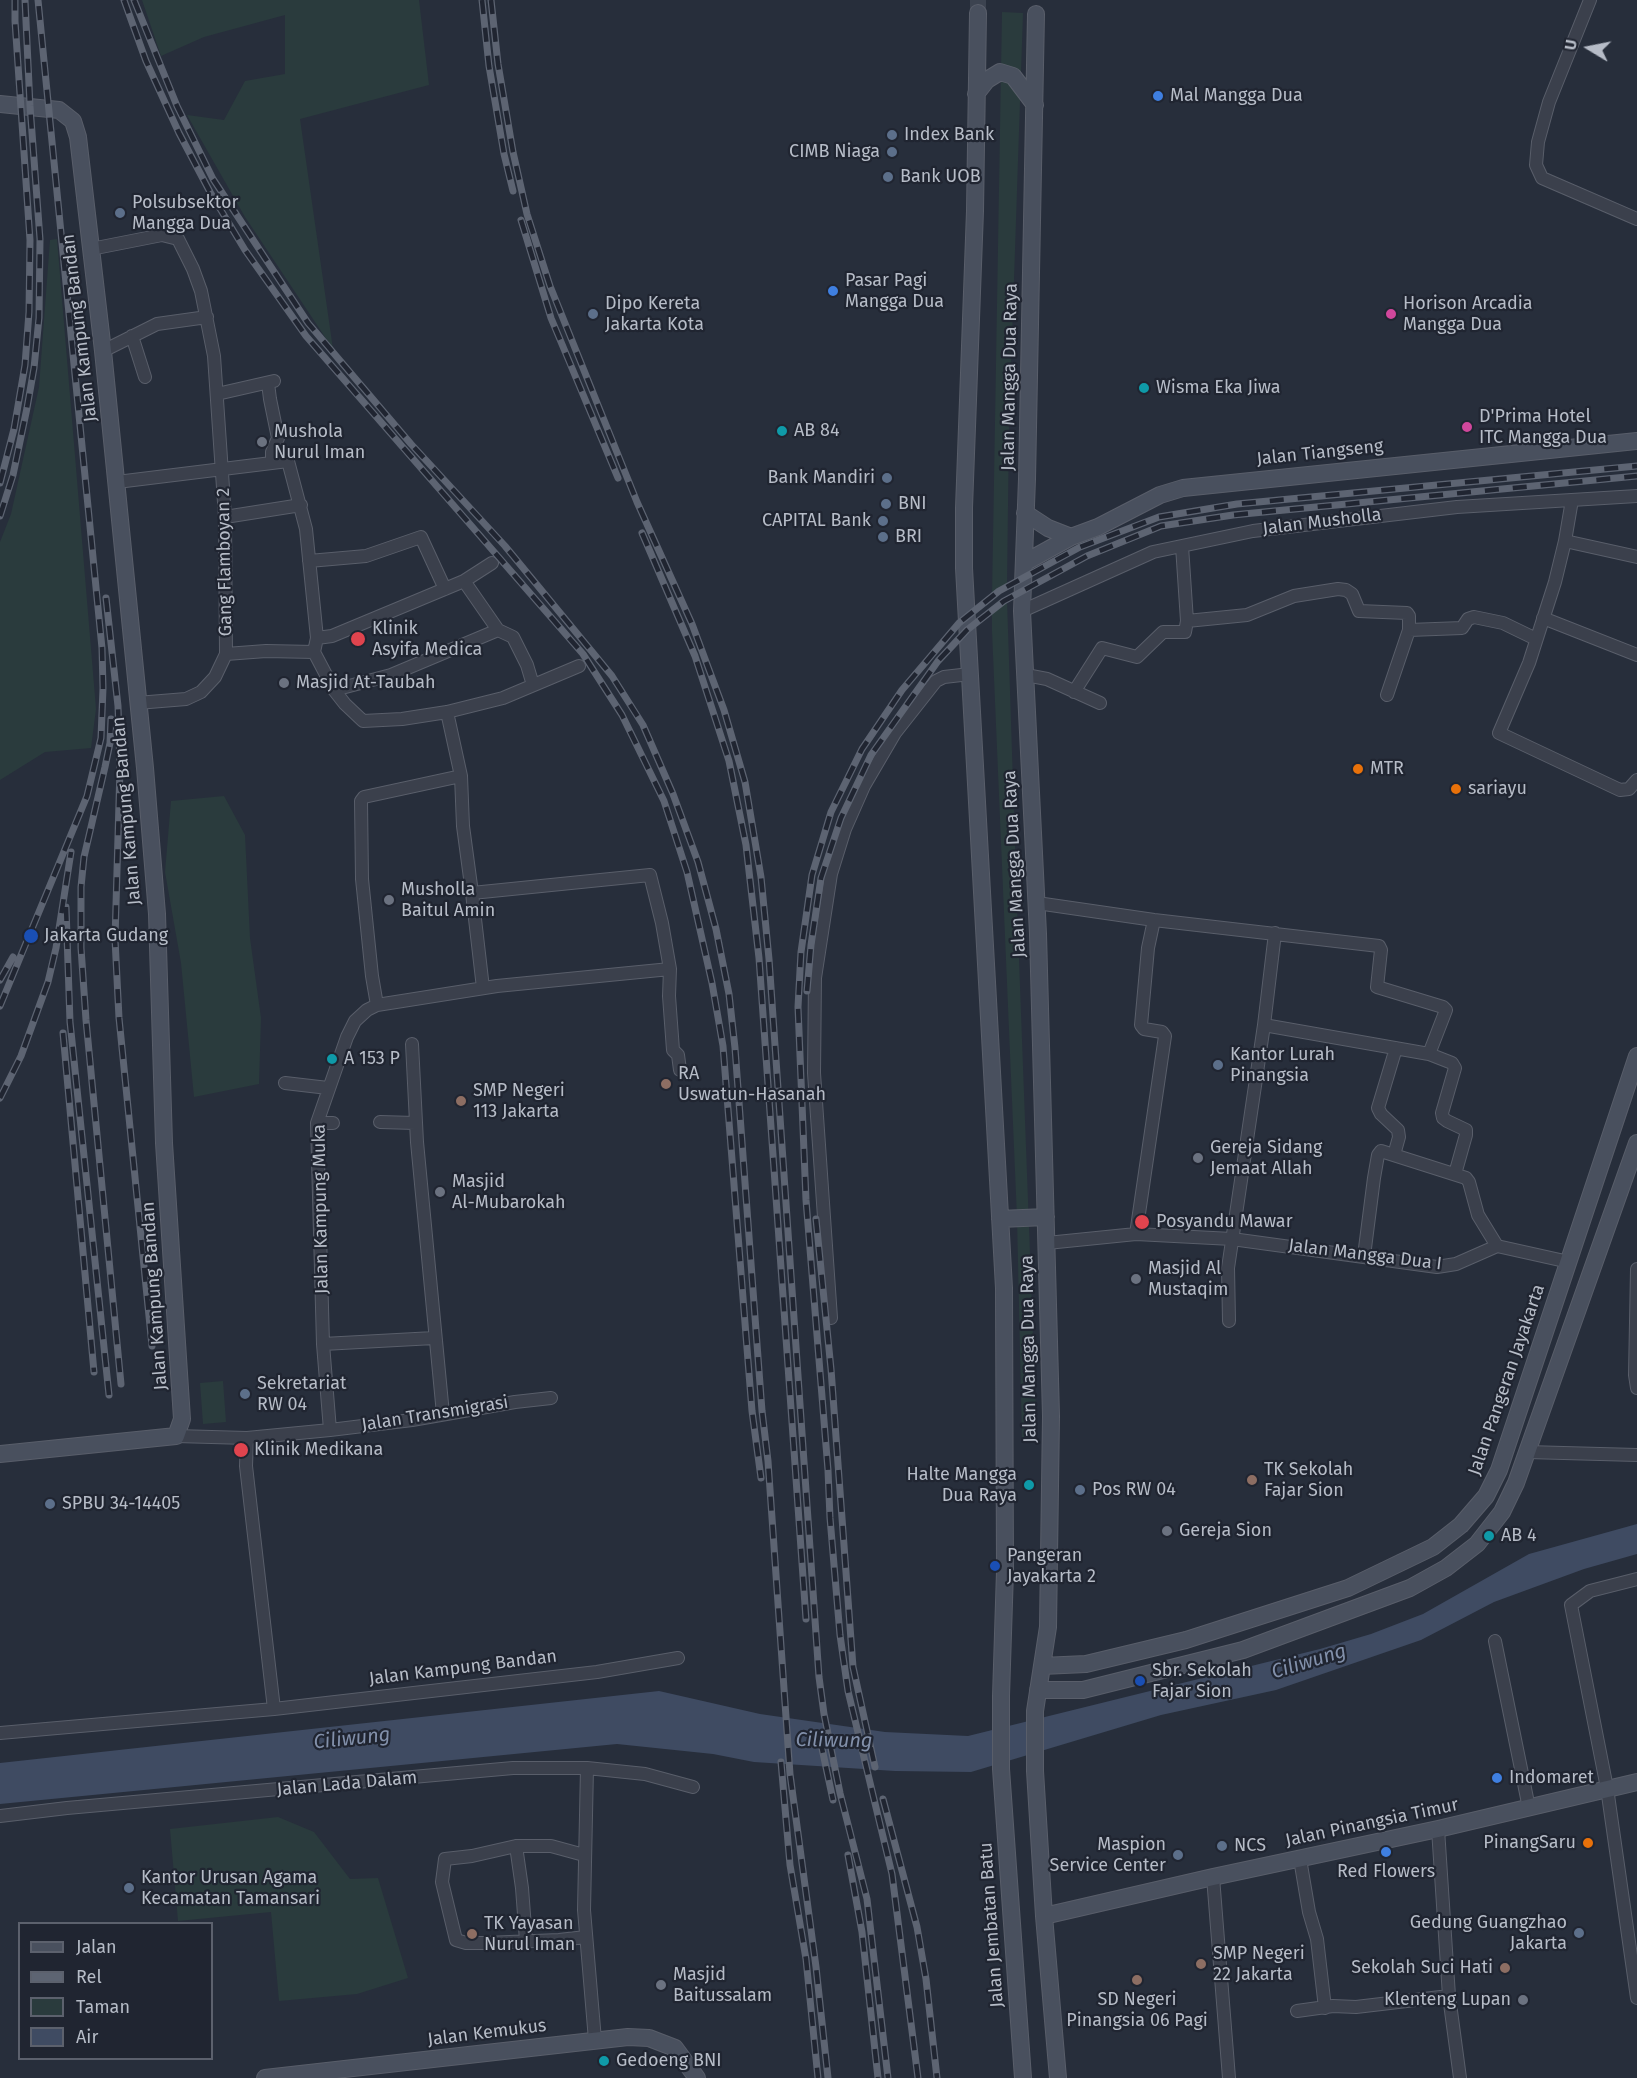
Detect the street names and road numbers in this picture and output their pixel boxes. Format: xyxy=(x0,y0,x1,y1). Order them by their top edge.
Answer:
street label: Jalan Kampung Bandan xyxy=(58,233,102,423)
street label: Jalan Mangga Dua Raya xyxy=(998,283,1022,471)
street label: Jalan Tiangseng xyxy=(1255,436,1385,470)
street label: Gang Flamboyan 2 xyxy=(213,488,237,636)
street label: Jalan Musholla xyxy=(1261,504,1383,540)
street label: Jalan Kampung Bandan xyxy=(108,716,146,906)
street label: Jalan Mangga Dua Raya xyxy=(999,770,1031,958)
street label: Jalan Kampung Muka xyxy=(309,1124,333,1294)
street label: Jalan Kampung Bandan xyxy=(138,1201,172,1391)
street label: Jalan Mangga Dua I xyxy=(1287,1235,1443,1275)
street label: Jalan Mangga Dua Raya xyxy=(1017,1255,1041,1443)
street label: Jalan Pangeran Jayakarta xyxy=(1464,1282,1550,1478)
street label: Jalan Transmigrasi xyxy=(360,1392,510,1436)
street label: Jalan Kampung Bandan xyxy=(368,1646,558,1690)
street label: Jalan Lada Dalam xyxy=(276,1767,418,1801)
street label: Jalan Pinangsia Timur xyxy=(1284,1794,1460,1852)
street label: Jalan Jembatan Batu xyxy=(975,1842,1009,2008)
street label: Jalan Kemukus xyxy=(426,2015,548,2051)

